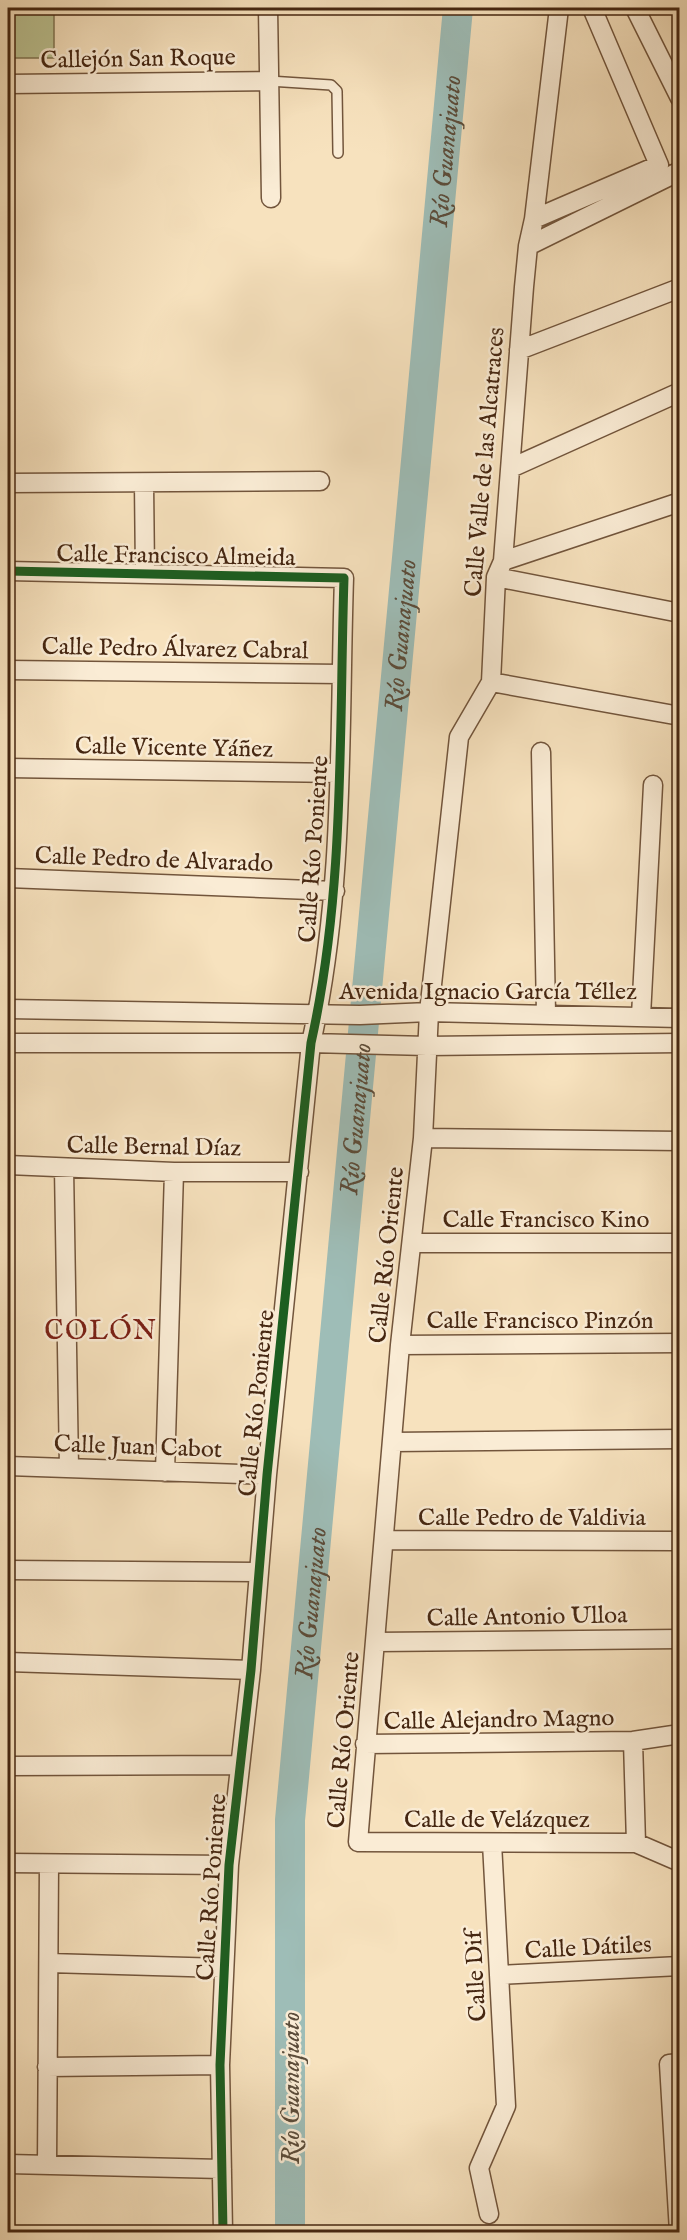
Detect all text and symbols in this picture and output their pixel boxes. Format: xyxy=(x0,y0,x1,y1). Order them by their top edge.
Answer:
street label: Callejón San Roque xyxy=(40,42,236,77)
water label: Río Guanajuato xyxy=(423,74,470,229)
street label: Calle Valle de las Alcatraces xyxy=(458,326,513,598)
street label: Calle Francisco Almeida xyxy=(56,539,296,574)
water label: Río Guanajuato xyxy=(378,558,425,713)
street label: Calle Pedro Álvarez Cabral xyxy=(41,632,309,667)
street label: Calle Vicente Yáñez xyxy=(74,731,273,766)
street label: Calle Río Poniente xyxy=(292,754,337,944)
street label: Calle Pedro de Alvarado xyxy=(34,841,274,880)
street label: Avenida Ignacio García Téllez xyxy=(338,977,637,1008)
water label: Río Guanajuato xyxy=(333,1042,380,1197)
street label: Calle Bernal Díaz xyxy=(66,1130,242,1165)
street label: Calle Río Oriente xyxy=(363,1165,412,1345)
street label: Calle Francisco Kino xyxy=(443,1205,649,1236)
street label: Calle Francisco Pinzón xyxy=(426,1306,654,1337)
street label: Calle Río Poniente xyxy=(232,1308,283,1498)
district label: COLÓN xyxy=(44,1314,158,1349)
street label: Calle Juan Cabot xyxy=(53,1429,223,1466)
street label: Calle Pedro de Valdivia xyxy=(418,1503,647,1534)
water label: Río Guanajuato xyxy=(288,1526,335,1681)
street label: Calle Antonio Ulloa xyxy=(426,1600,628,1635)
street label: Calle Río Oriente xyxy=(321,1650,368,1830)
street label: Calle Alejandro Magno xyxy=(383,1703,615,1738)
street label: Calle Río Poniente xyxy=(190,1792,235,1982)
street label: Calle de Velázquez xyxy=(404,1805,590,1836)
street label: Calle Dif xyxy=(458,1925,494,2022)
street label: Calle Dátiles xyxy=(524,1930,652,1967)
water label: Río Guanajuato xyxy=(275,2012,308,2164)

